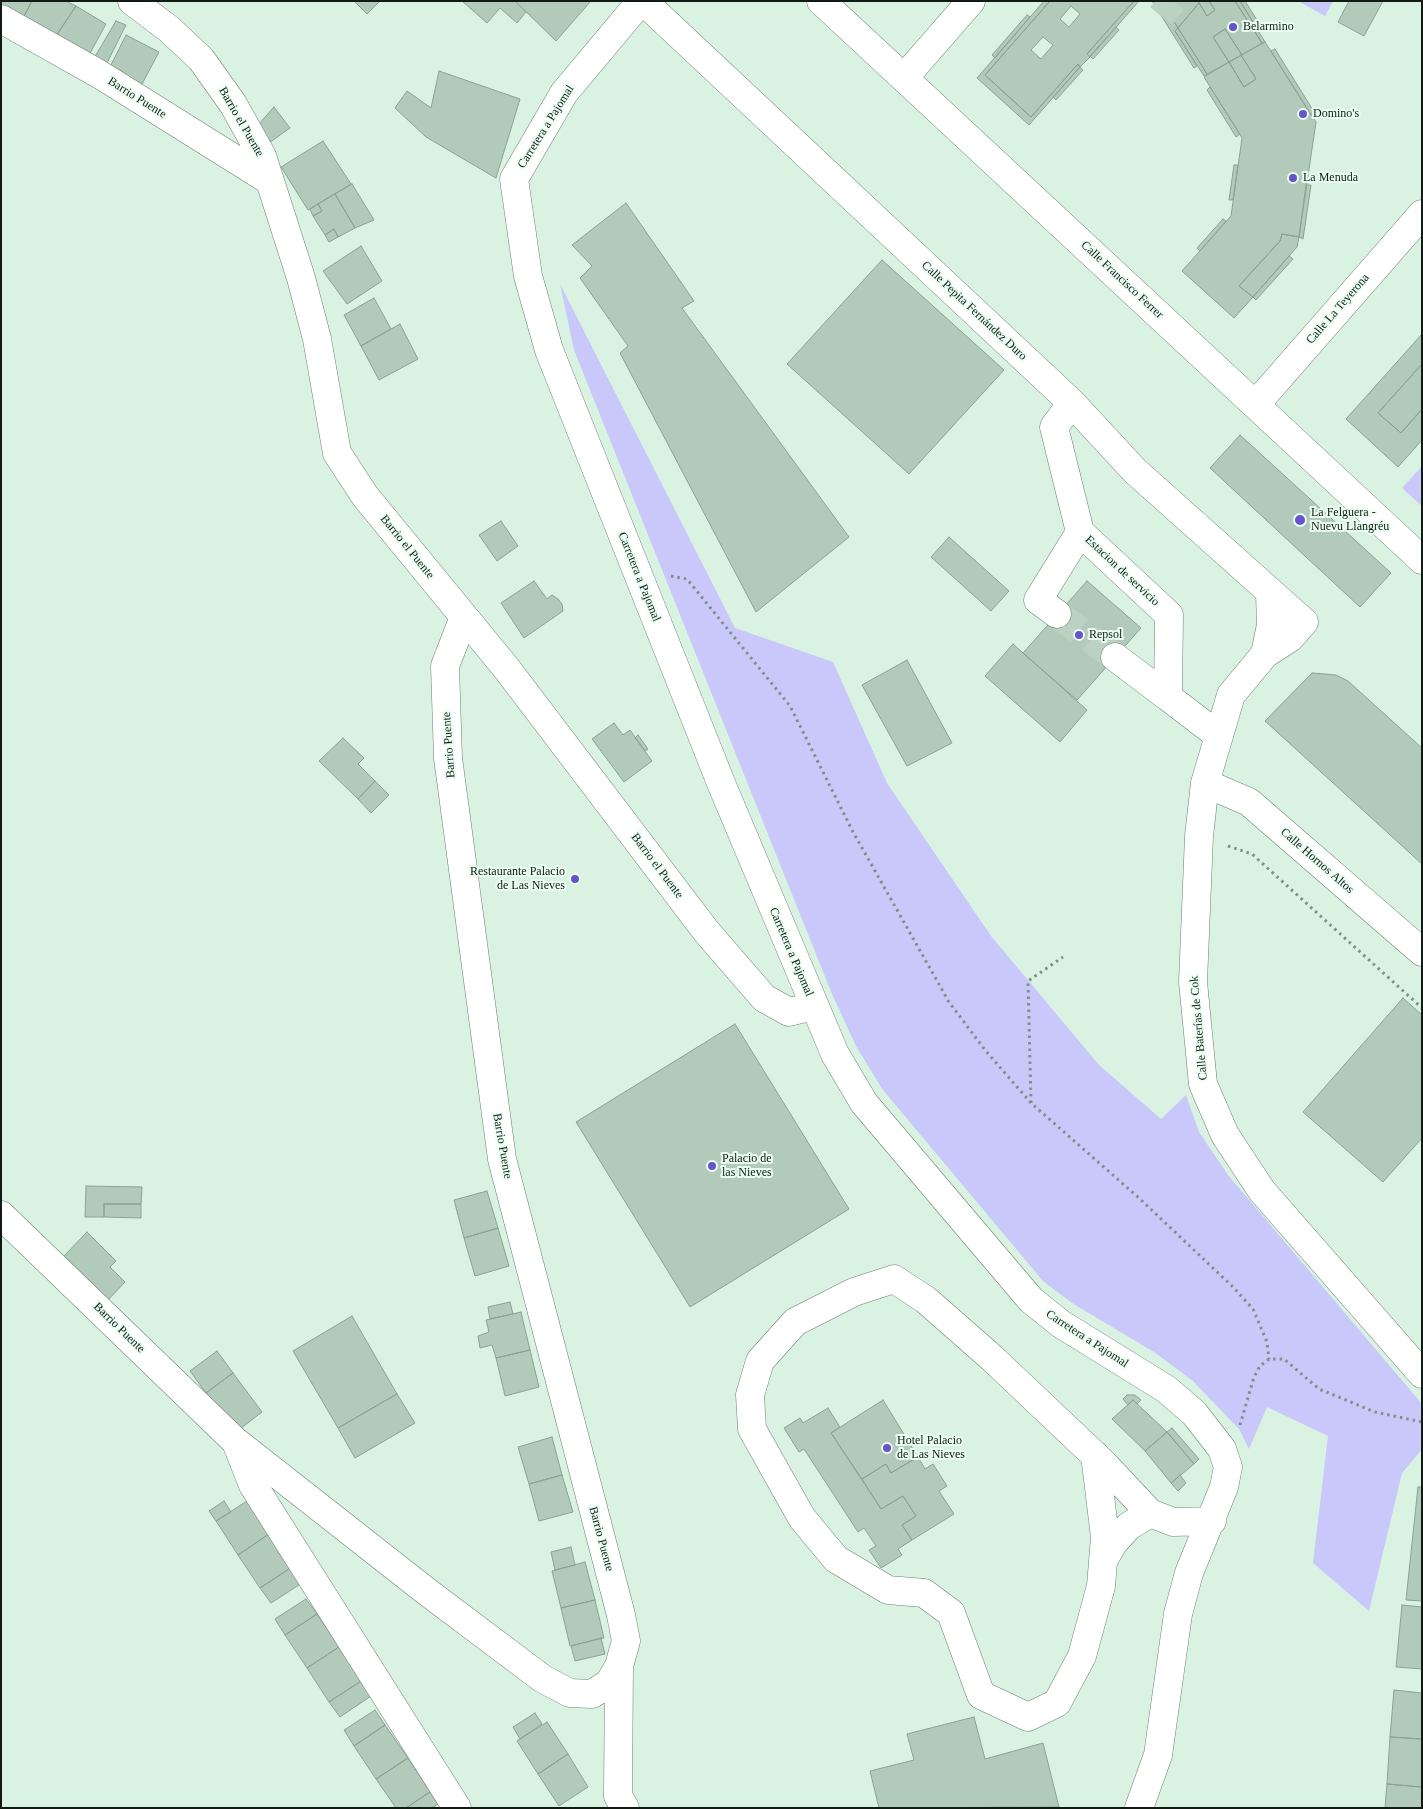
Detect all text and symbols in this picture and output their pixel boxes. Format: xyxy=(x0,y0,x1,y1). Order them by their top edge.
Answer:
place label: Belarmino xyxy=(1243,20,1294,34)
marker: Belarmino xyxy=(1227,21,1239,33)
street label: Barrio Puente xyxy=(105,74,169,122)
street label: Carretera a Pajomal xyxy=(515,83,577,171)
street label: Barrio el Puente xyxy=(215,85,267,159)
place label: Domino's xyxy=(1313,107,1359,121)
marker: Domino's xyxy=(1297,108,1309,120)
place label: La Menuda xyxy=(1303,171,1358,185)
marker: La Menuda xyxy=(1287,172,1299,184)
street label: Calle Francisco Ferrer xyxy=(1078,238,1166,322)
street label: Calle Pepita Fernández Duro xyxy=(918,258,1030,364)
street label: Calle La Teyerona xyxy=(1304,271,1372,347)
place label: La Felguera - Nuevu Llangréu xyxy=(1311,506,1389,534)
street label: Barrio el Puente xyxy=(377,512,437,582)
marker: La Felguera - Nuevu Llangréu xyxy=(1293,513,1307,527)
street label: Carretera a Pajomal xyxy=(614,530,664,624)
street label: Estacion de servicio xyxy=(1082,533,1162,609)
place label: Repsol xyxy=(1089,628,1122,642)
marker: Repsol xyxy=(1073,629,1085,641)
street label: Barrio Puente xyxy=(440,711,458,779)
street label: Calle Hornos Altos xyxy=(1277,825,1357,897)
street label: Barrio el Puente xyxy=(628,831,686,901)
place label: Restaurante Palacio de Las Nieves xyxy=(470,865,565,893)
marker: Restaurante Palacio de Las Nieves xyxy=(569,873,581,885)
street label: Carretera a Pajomal xyxy=(766,905,816,999)
street label: Calle Baterías de Cok xyxy=(1187,975,1211,1081)
street label: Barrio Puente xyxy=(489,1112,515,1180)
place label: Palacio de las Nieves xyxy=(722,1152,772,1180)
marker: Palacio de las Nieves xyxy=(706,1160,718,1172)
street label: Barrio Puente xyxy=(90,1300,148,1356)
street label: Carretera a Pajomal xyxy=(1043,1307,1131,1371)
place label: Hotel Palacio de Las Nieves xyxy=(897,1434,965,1462)
marker: Hotel Palacio de Las Nieves xyxy=(881,1442,893,1454)
street label: Barrio Puente xyxy=(585,1505,617,1573)

